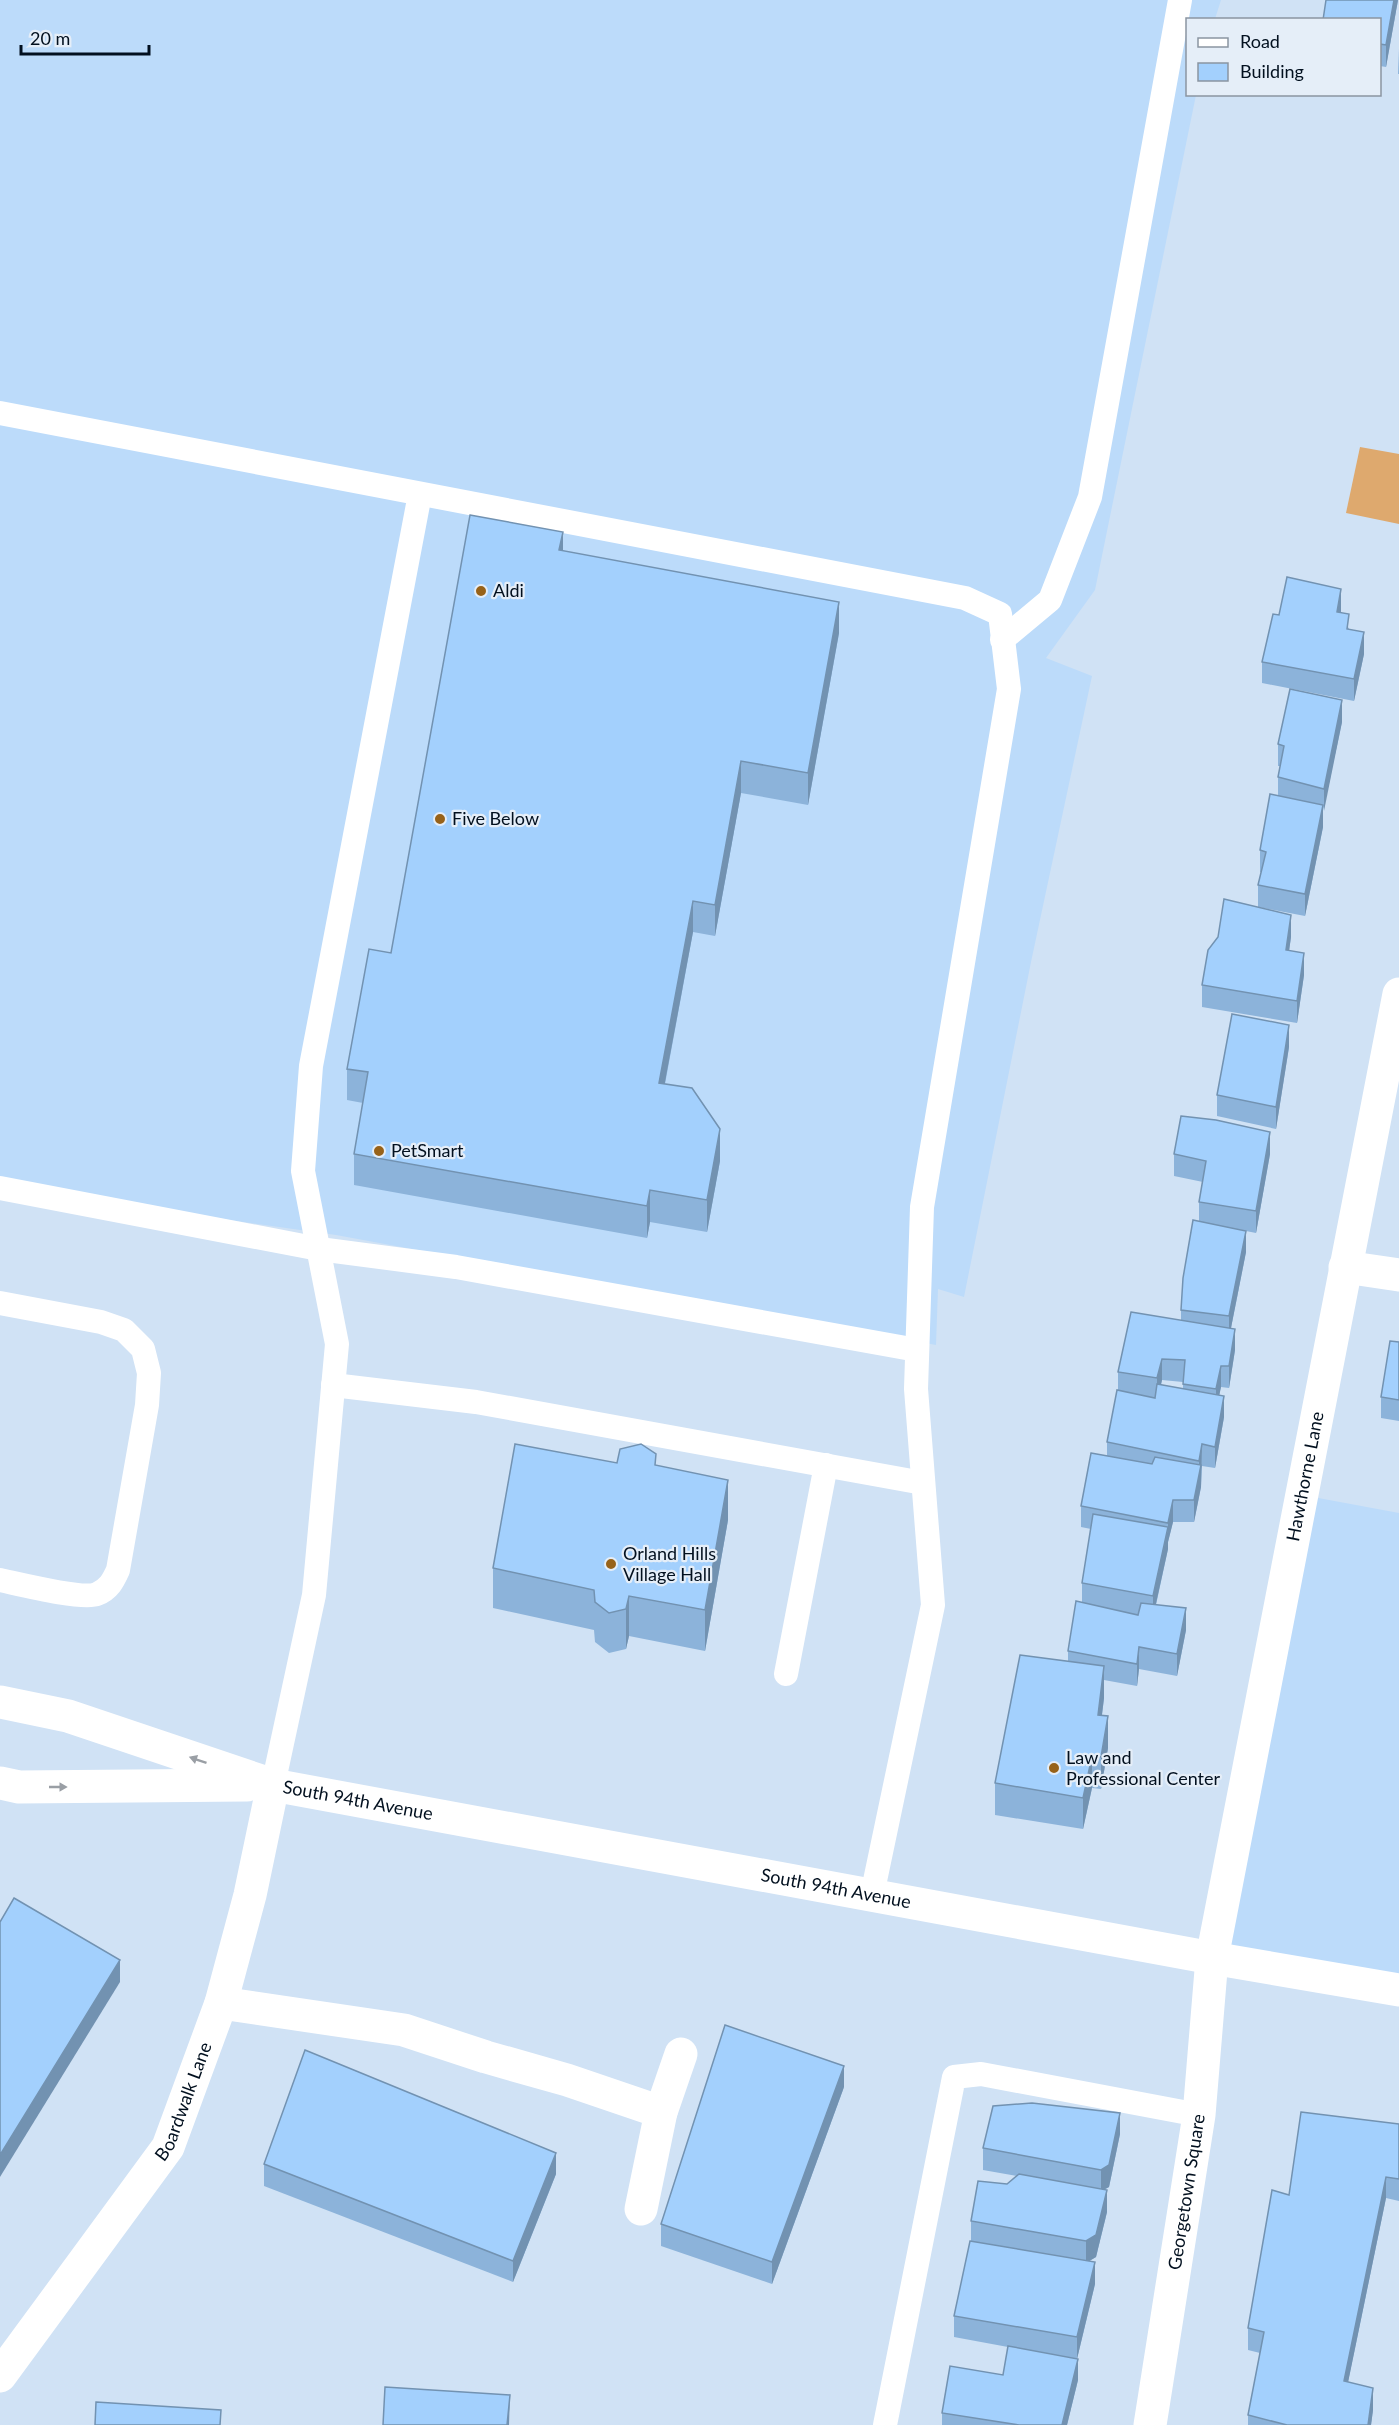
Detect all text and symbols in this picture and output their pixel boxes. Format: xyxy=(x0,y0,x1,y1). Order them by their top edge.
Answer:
scale bar xyxy=(21,18,148,56)
legend xyxy=(1186,18,1381,96)
text: 20 m xyxy=(30,27,70,49)
text: Road xyxy=(1240,30,1280,52)
text: Building xyxy=(1240,60,1304,82)
place label: Aldi xyxy=(493,579,524,601)
marker: Aldi xyxy=(474,584,488,598)
place label: Five Below xyxy=(452,807,539,829)
marker: Five Below xyxy=(433,812,447,826)
place label: PetSmart xyxy=(391,1139,464,1161)
marker: PetSmart xyxy=(372,1144,386,1158)
street label: Hawthorne Lane xyxy=(1281,1409,1328,1543)
place label: Orland Hills Village Hall xyxy=(623,1542,716,1585)
marker: Orland Hills Village Hall xyxy=(604,1557,618,1571)
place label: Law and Professional Center xyxy=(1066,1746,1220,1789)
one-way arrow xyxy=(189,1754,207,1764)
marker: Law and Professional Center xyxy=(1047,1761,1061,1775)
street label: South 94th Avenue xyxy=(281,1775,435,1824)
one-way arrow xyxy=(49,1782,68,1791)
street label: South 94th Avenue xyxy=(759,1863,913,1912)
street label: Boardwalk Lane xyxy=(150,2039,216,2165)
street label: Georgetown Square xyxy=(1163,2112,1209,2271)

